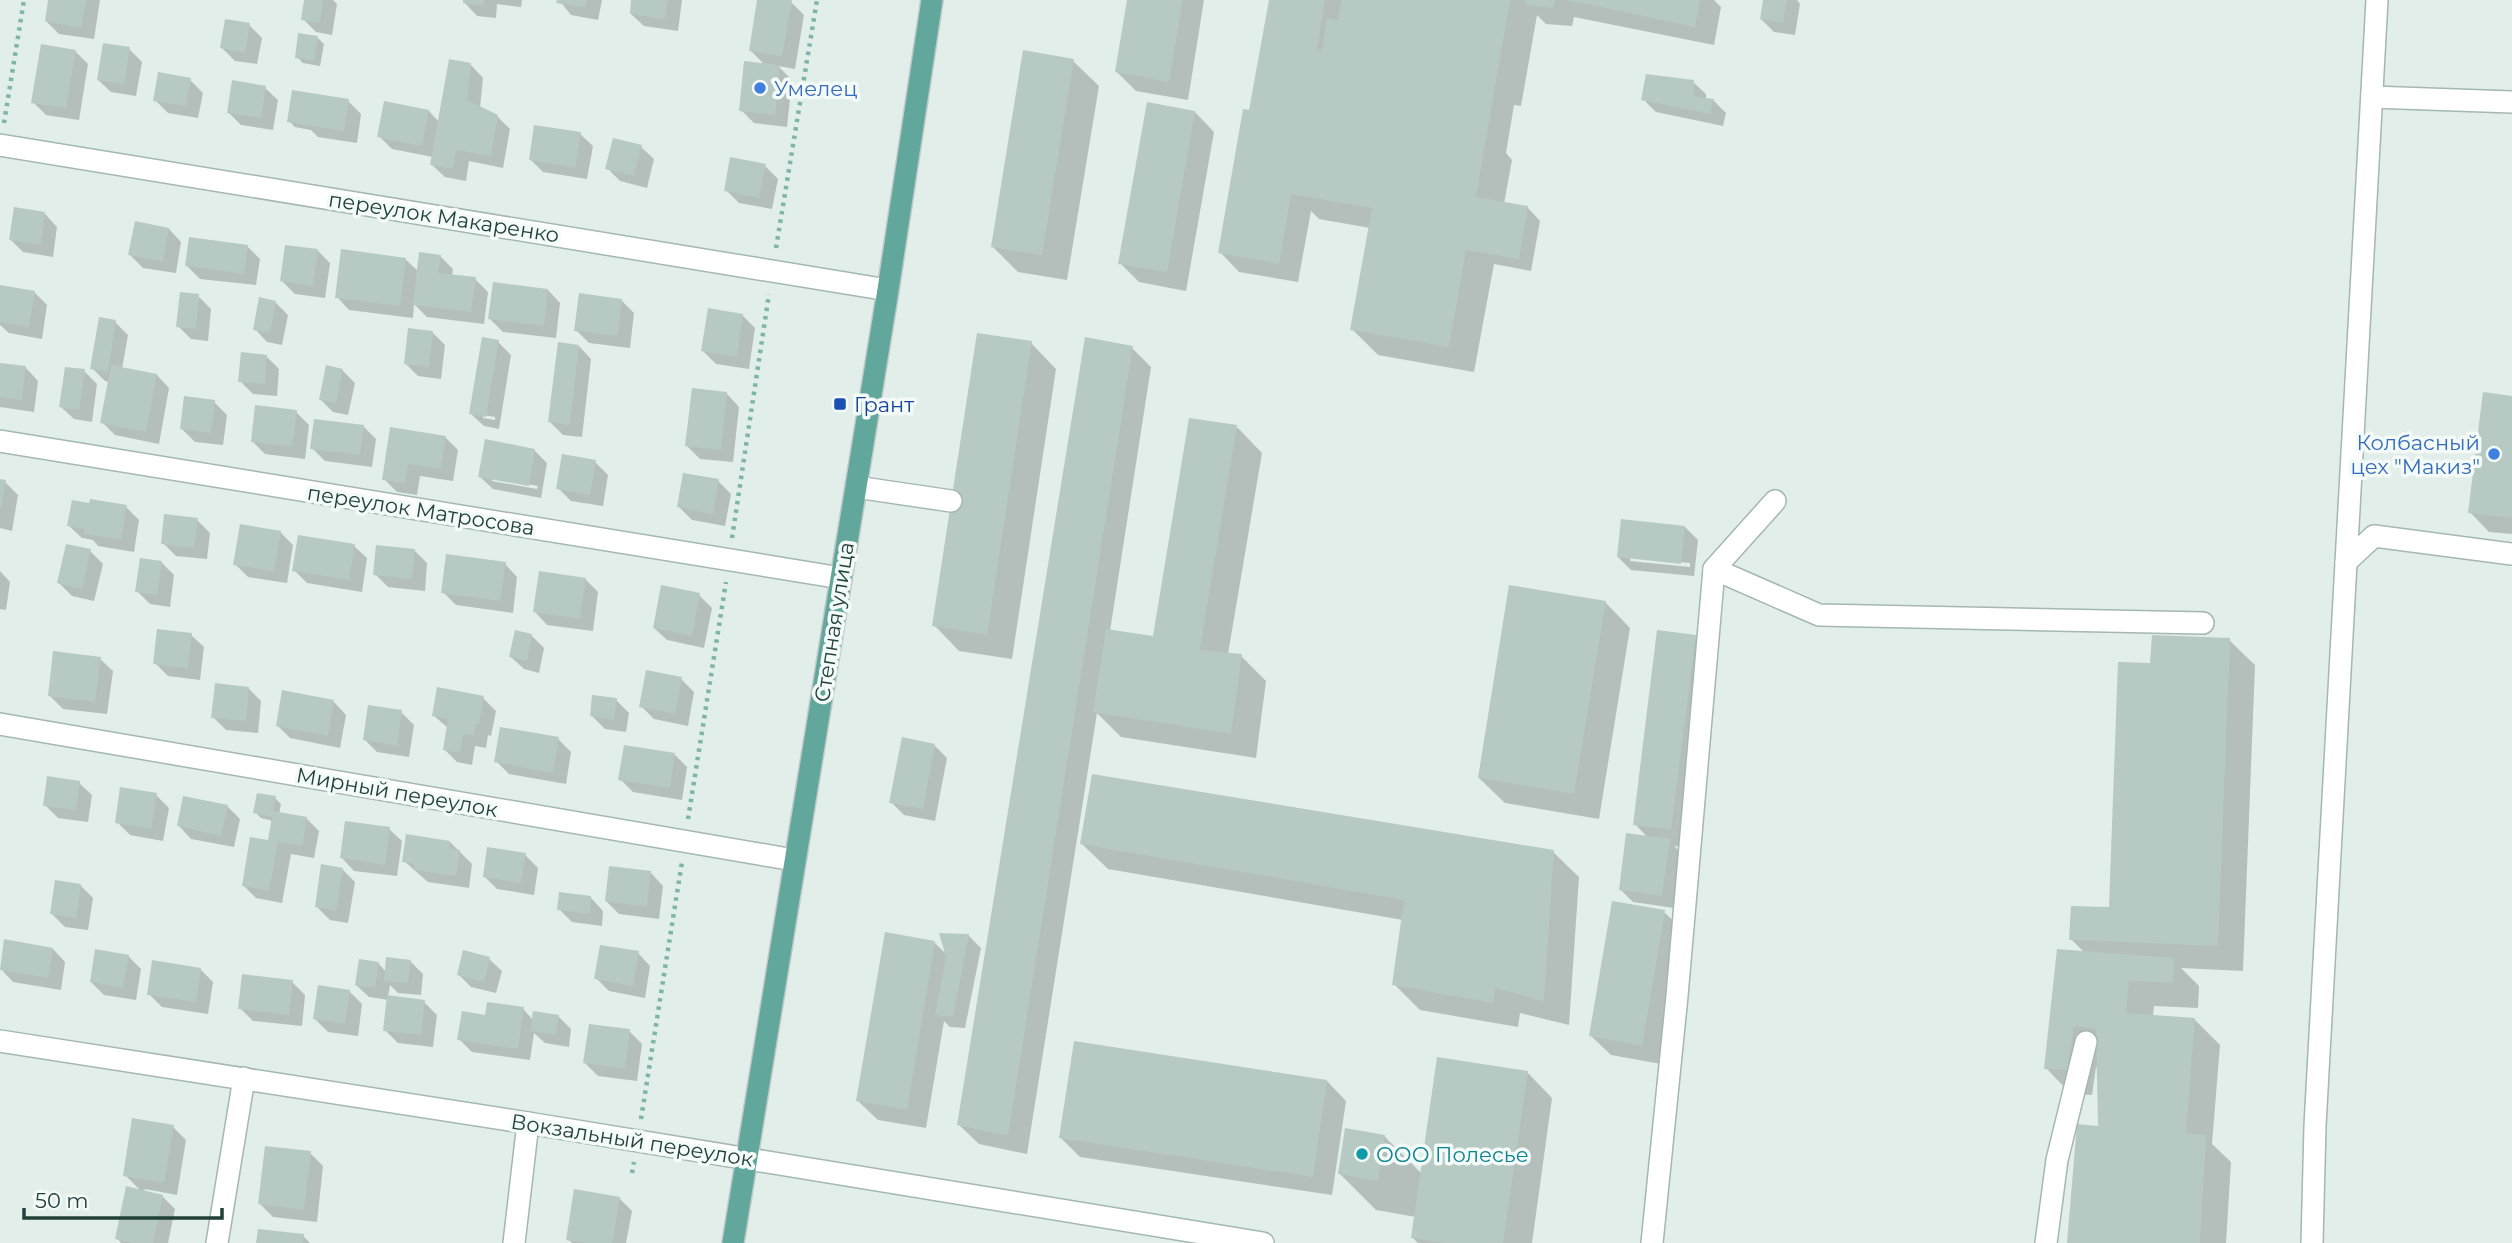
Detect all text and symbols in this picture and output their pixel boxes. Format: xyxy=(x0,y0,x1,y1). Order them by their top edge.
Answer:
place label: Умелец xyxy=(774,76,858,101)
marker: Умелец xyxy=(752,80,768,96)
street label: переулок Макаренко xyxy=(327,186,561,248)
place label: Грант xyxy=(854,392,914,417)
marker: Грант xyxy=(832,396,848,412)
place label: Колбасный цех "Макиз" xyxy=(2350,430,2480,479)
marker: Колбасный цех "Макиз" xyxy=(2486,446,2502,462)
street label: переулок Матросова xyxy=(305,480,537,540)
street label: Степная улица xyxy=(809,540,859,704)
street label: Мирный переулок xyxy=(294,762,500,822)
street label: Вокзальный переулок xyxy=(509,1109,755,1171)
place label: ООО Полесье xyxy=(1376,1142,1529,1167)
marker: ООО Полесье xyxy=(1354,1146,1370,1162)
scale bar xyxy=(24,1176,222,1220)
text: 50 m xyxy=(35,1188,89,1213)

